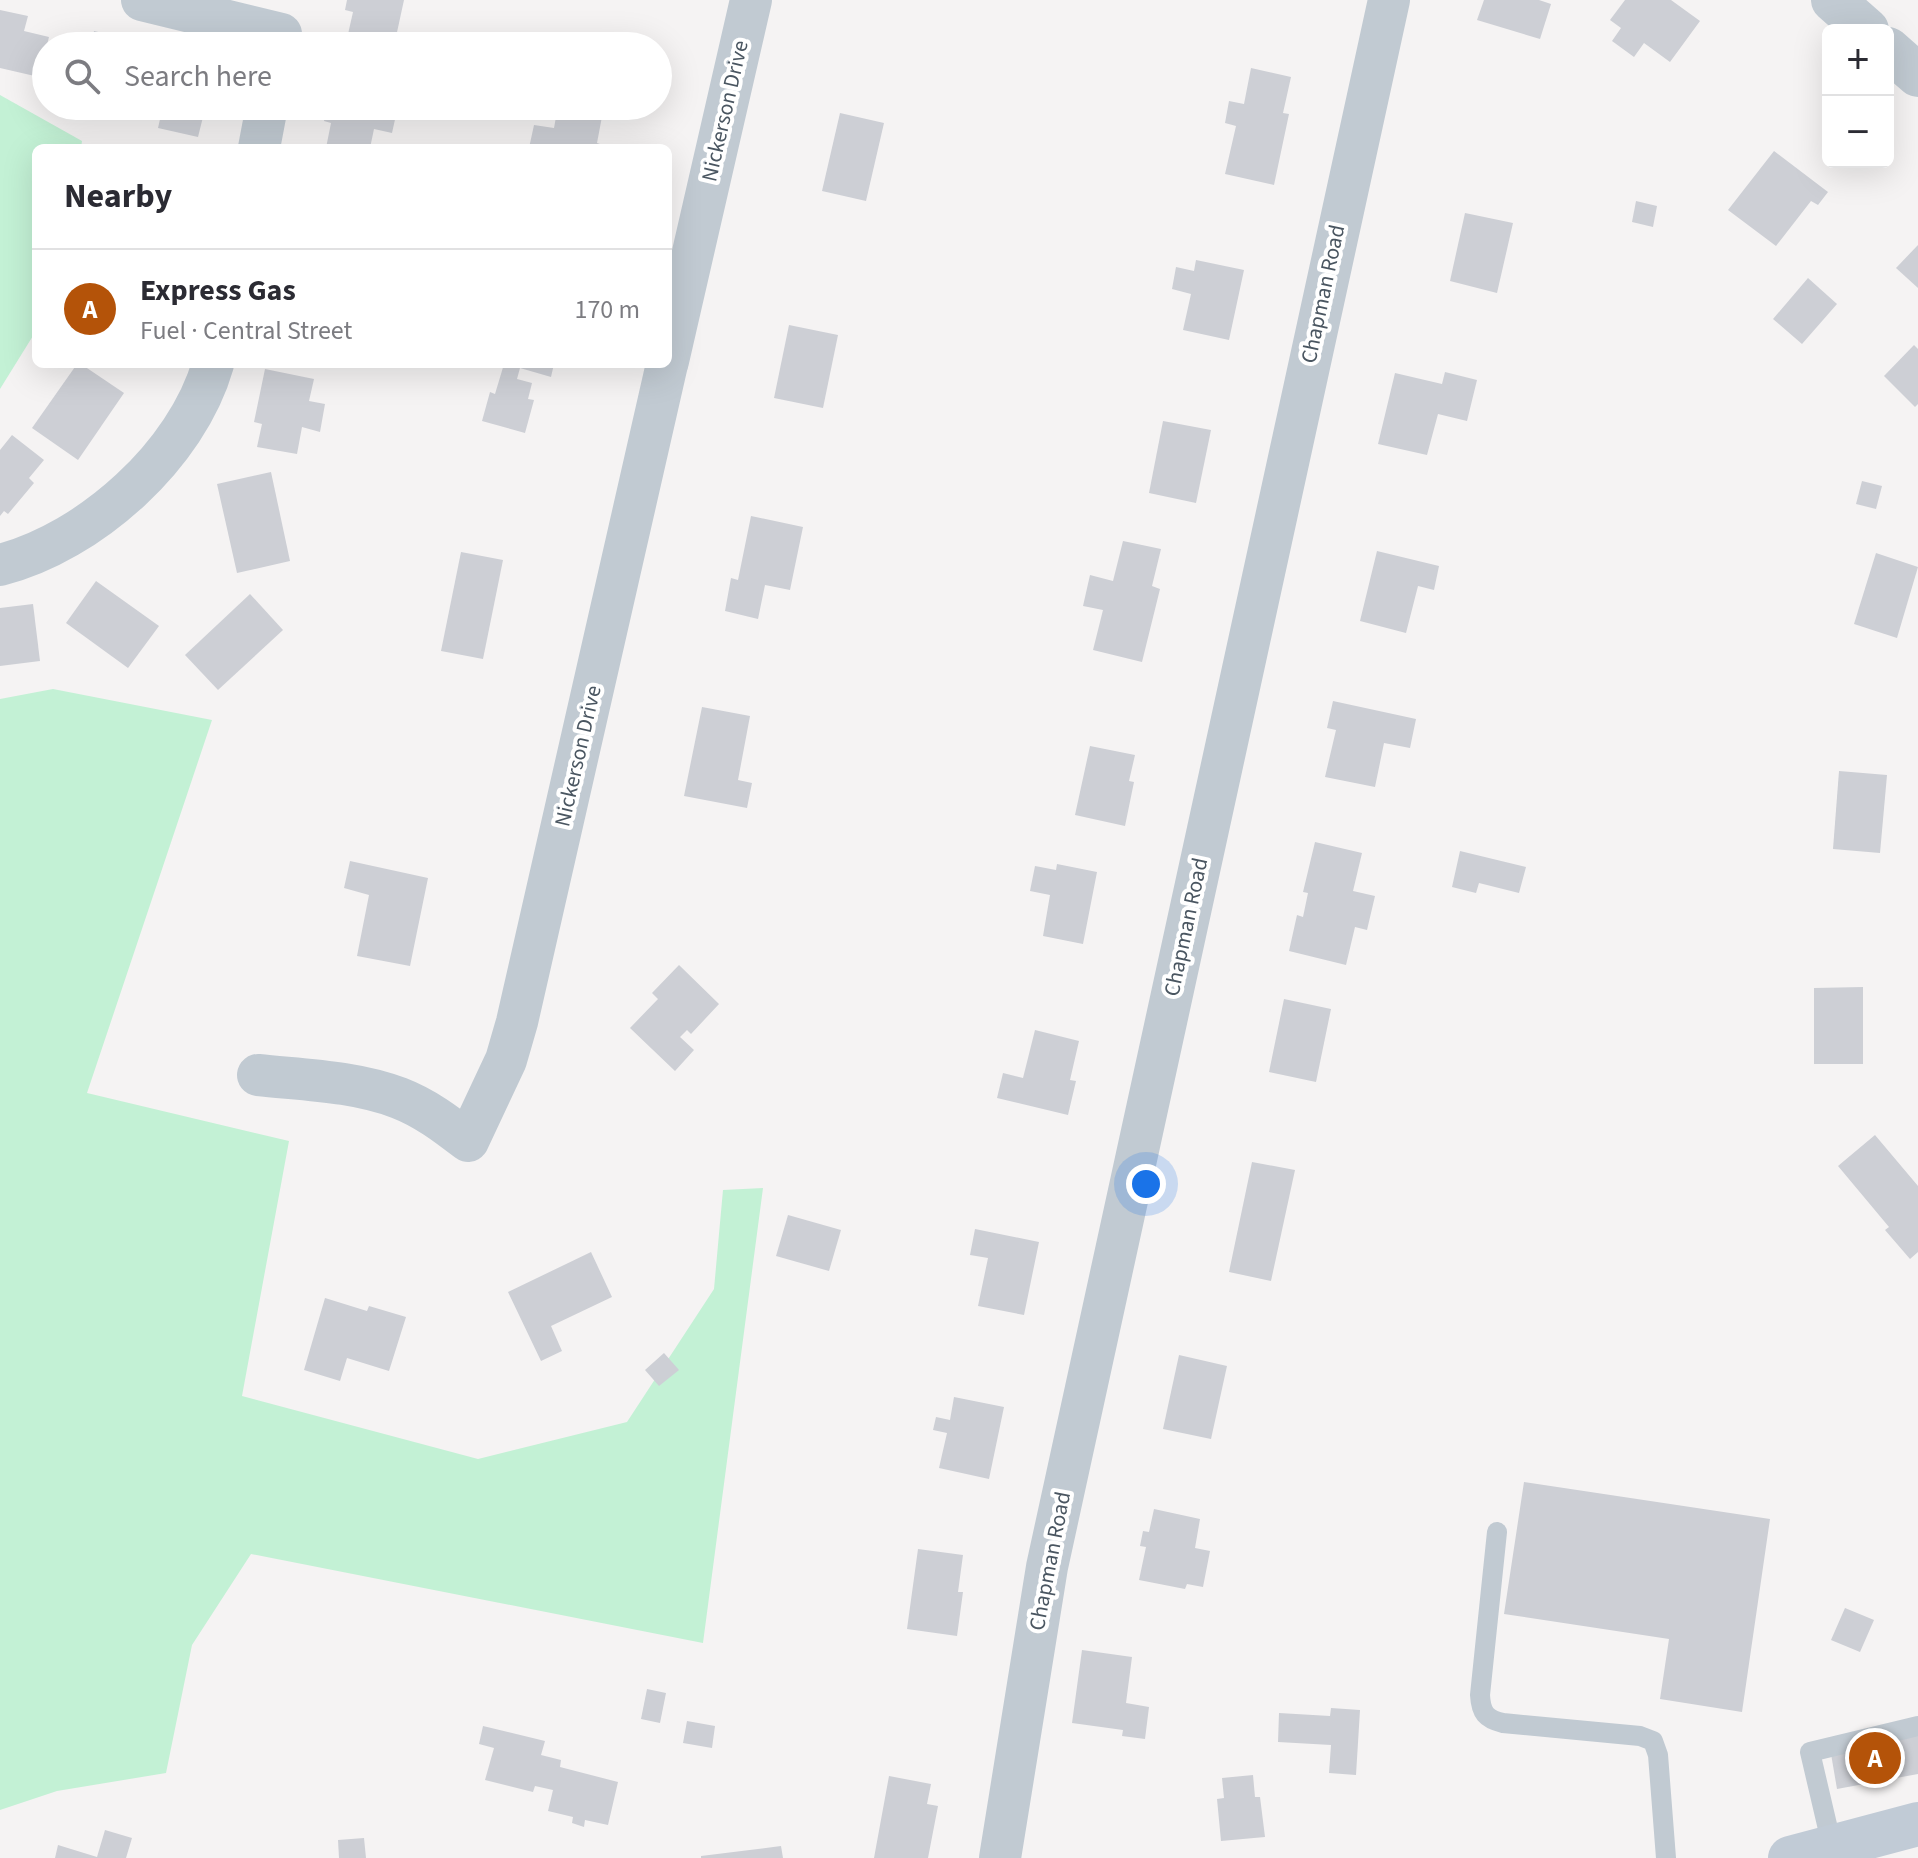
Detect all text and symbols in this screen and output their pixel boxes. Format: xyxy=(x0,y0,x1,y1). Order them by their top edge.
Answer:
map controls xyxy=(1822,24,1894,168)
button: + xyxy=(1822,24,1894,96)
search box xyxy=(32,32,672,120)
street label: Nickerson Drive xyxy=(693,37,757,185)
icon: search xyxy=(60,54,104,98)
text: Search here xyxy=(124,55,272,98)
button: − xyxy=(1822,96,1894,168)
text: Nearby xyxy=(64,172,172,221)
street label: Chapman Road xyxy=(1293,222,1353,366)
text: Express Gas xyxy=(140,269,296,312)
text: A xyxy=(83,291,97,328)
text: 170 m xyxy=(574,291,640,328)
text: Fuel · Central Street xyxy=(140,312,352,349)
street label: Nickerson Drive xyxy=(546,682,610,830)
street label: Chapman Road xyxy=(1156,855,1216,999)
your location xyxy=(1126,1164,1166,1204)
street label: Chapman Road xyxy=(1021,1489,1079,1633)
pin: A xyxy=(1849,1728,1901,1788)

